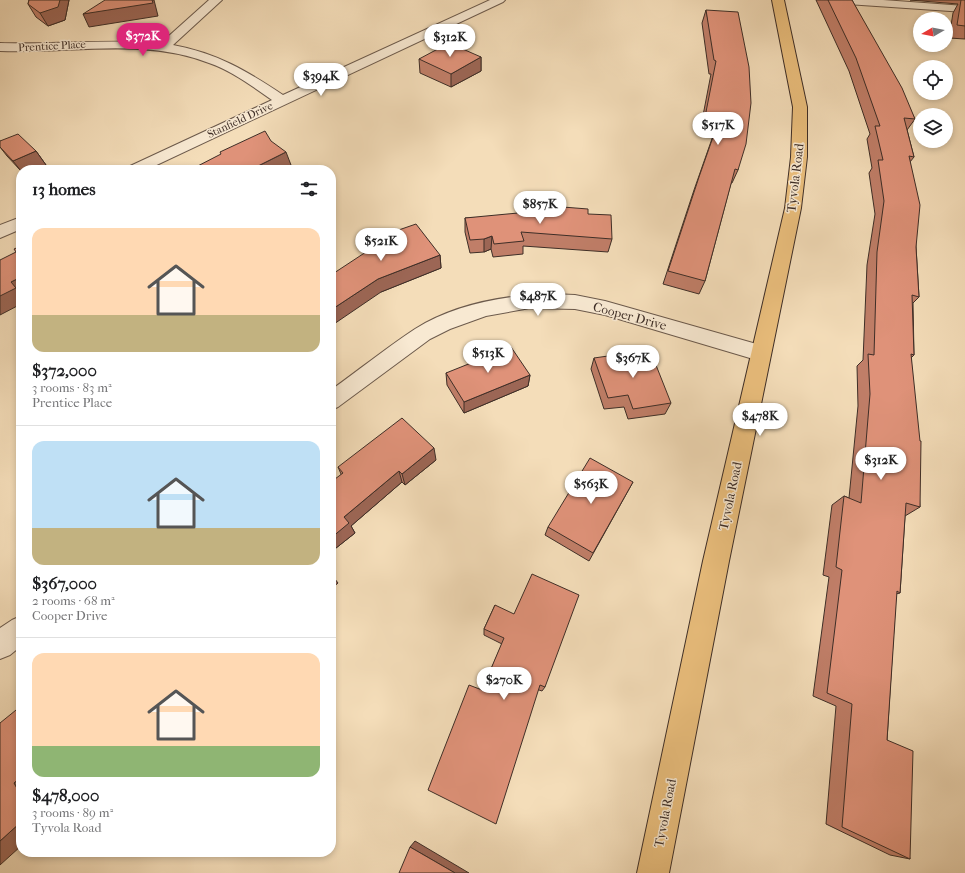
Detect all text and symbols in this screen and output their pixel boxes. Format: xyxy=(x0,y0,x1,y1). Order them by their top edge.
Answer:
north arrow xyxy=(913,12,953,52)
map controls xyxy=(913,12,953,148)
pin: $372K xyxy=(115,23,171,57)
pin: $312K xyxy=(422,24,478,58)
text: $372K xyxy=(126,28,160,43)
text: $312K xyxy=(433,29,467,44)
street label: Prentice Place xyxy=(18,38,87,54)
button: locate xyxy=(913,60,953,100)
pin: $394K xyxy=(293,63,349,97)
text: $394K xyxy=(303,68,339,83)
street label: Stanfield Drive xyxy=(205,99,275,141)
button: layers xyxy=(913,108,953,148)
pin: $517K xyxy=(690,112,746,146)
text: $517K xyxy=(701,117,735,132)
street label: Tyvola Road xyxy=(783,142,807,213)
icon: filters xyxy=(298,178,320,200)
text: 13 homes xyxy=(32,179,95,199)
pin: $857K xyxy=(512,191,568,225)
text: $857K xyxy=(522,196,558,211)
pin: $521K xyxy=(353,228,409,262)
text: $521K xyxy=(364,233,398,248)
icon: home xyxy=(140,254,212,326)
pin: $487K xyxy=(510,283,566,317)
text: $487K xyxy=(519,288,557,303)
street label: Cooper Drive xyxy=(592,299,669,333)
pin: $513K xyxy=(460,340,516,374)
text: $513K xyxy=(472,345,504,360)
pin: $367K xyxy=(605,345,661,379)
text: $367K xyxy=(615,350,651,365)
text: $372,000 xyxy=(32,360,97,380)
text: 3 rooms · 83 m² xyxy=(32,380,112,395)
text: Prentice Place xyxy=(32,395,112,410)
pin: $478K xyxy=(732,403,788,437)
text: $478K xyxy=(742,408,778,423)
pin: $312K xyxy=(853,447,909,481)
text: $312K xyxy=(864,452,898,467)
street label: Tyvola Road xyxy=(715,460,745,532)
icon: home xyxy=(140,467,212,539)
pin: $563K xyxy=(563,471,619,505)
text: $563K xyxy=(574,476,608,491)
text: $367,000 xyxy=(32,573,97,593)
text: 2 rooms · 68 m² xyxy=(32,593,115,608)
text: Cooper Drive xyxy=(32,608,108,623)
pin: $270K xyxy=(476,667,532,701)
text: $270K xyxy=(486,672,522,687)
icon: home xyxy=(140,679,212,751)
street label: Tyvola Road xyxy=(651,777,679,849)
text: $478,000 xyxy=(32,785,99,805)
text: 3 rooms · 89 m² xyxy=(32,805,113,820)
text: Tyvola Road xyxy=(32,820,101,835)

